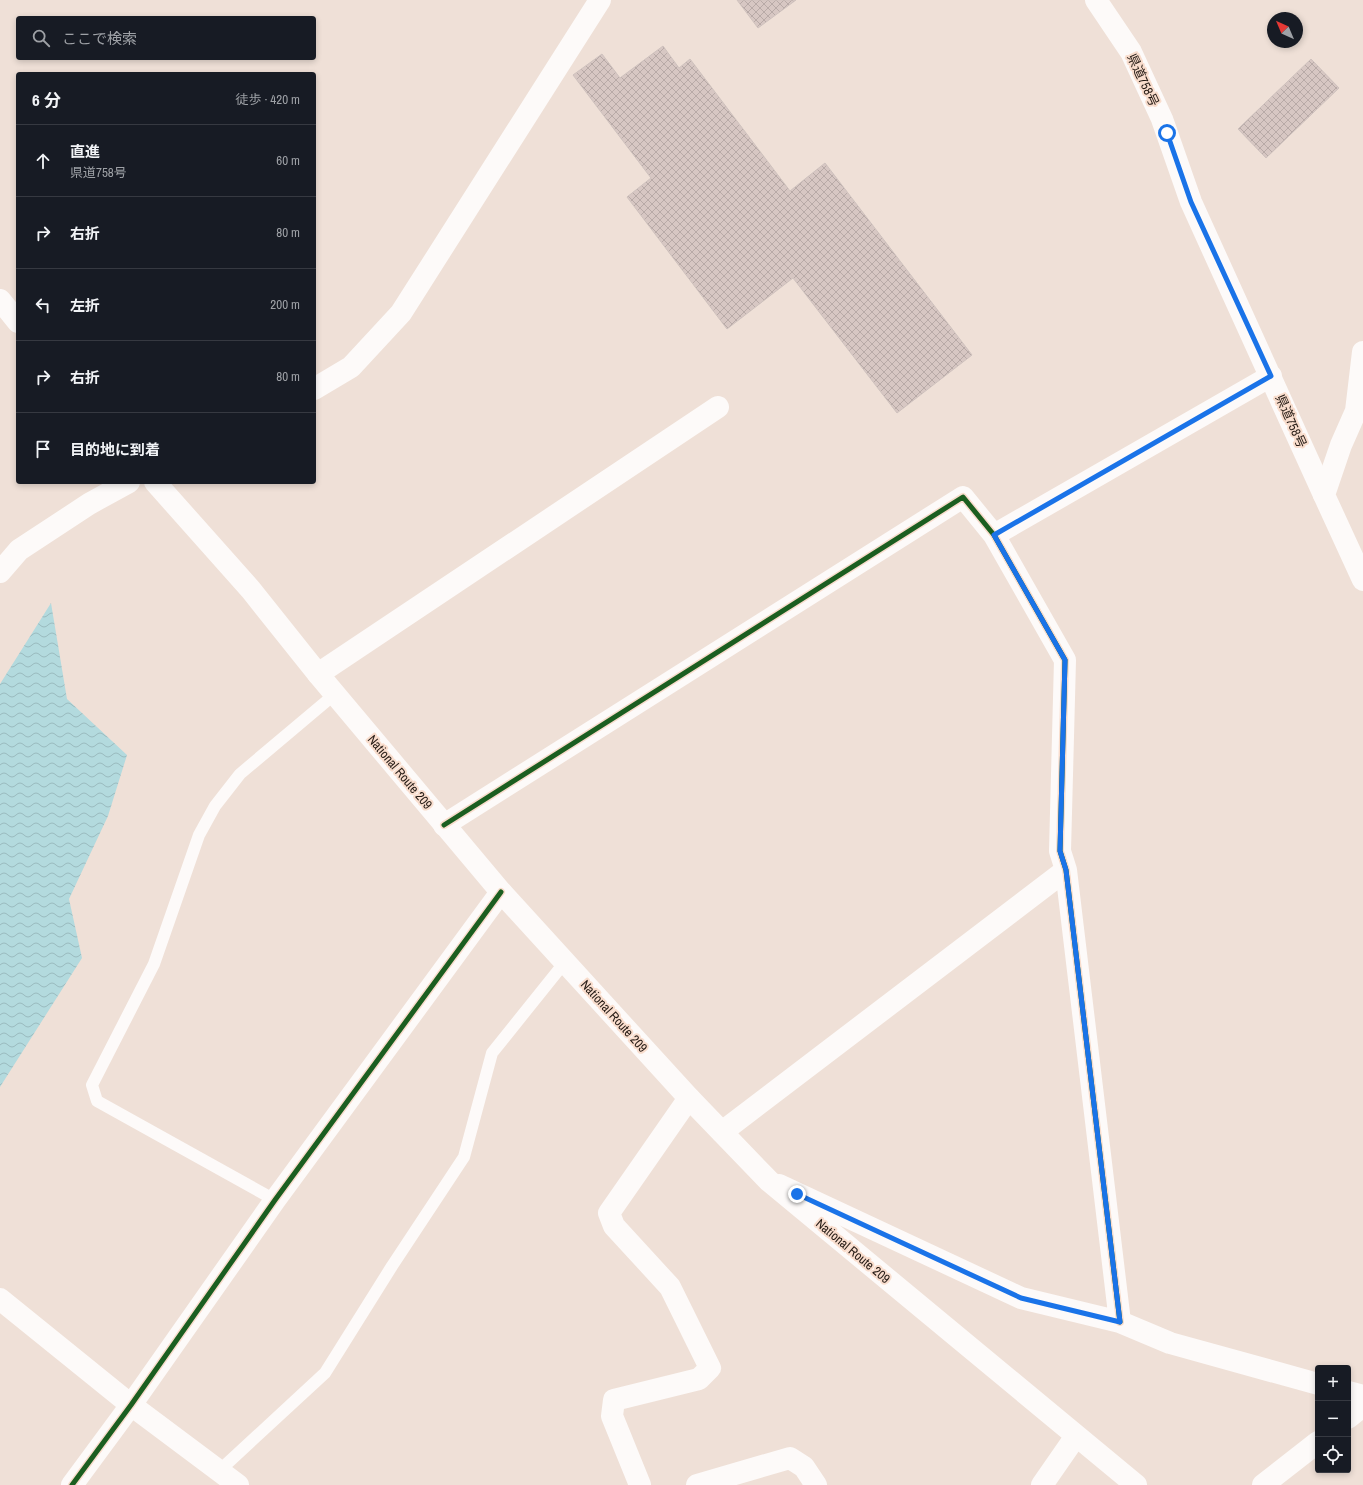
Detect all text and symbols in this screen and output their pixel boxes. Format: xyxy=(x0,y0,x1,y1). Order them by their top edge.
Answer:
north arrow xyxy=(1267,12,1303,48)
search box xyxy=(16,16,316,60)
icon: search xyxy=(30,27,52,49)
text: ここで検索 xyxy=(62,28,137,49)
street label: 県道758号 xyxy=(1123,51,1163,109)
text: 6 分 xyxy=(32,88,61,111)
text: 徒歩 · 420 m xyxy=(235,91,300,108)
route start xyxy=(1158,124,1176,142)
text: 直進 xyxy=(70,141,100,162)
icon: ahead xyxy=(32,150,54,172)
text: 60 m xyxy=(276,152,300,169)
text: 県道758号 xyxy=(70,164,127,181)
icon: right xyxy=(32,222,54,244)
text: 右折 xyxy=(70,223,100,244)
text: 80 m xyxy=(276,224,300,241)
icon: left xyxy=(32,294,54,316)
text: 左折 xyxy=(70,295,100,316)
text: 200 m xyxy=(270,296,300,313)
icon: right xyxy=(32,366,54,388)
text: 右折 xyxy=(70,367,100,388)
text: 80 m xyxy=(276,368,300,385)
street label: 県道758号 xyxy=(1272,392,1310,450)
icon: arrive xyxy=(32,438,54,460)
text: 目的地に到着 xyxy=(70,439,160,460)
street label: National Route 209 xyxy=(364,731,436,813)
street label: National Route 209 xyxy=(577,976,651,1056)
route end xyxy=(788,1185,806,1203)
street label: National Route 209 xyxy=(812,1215,894,1287)
map controls xyxy=(1315,1365,1351,1473)
button: + xyxy=(1315,1365,1351,1401)
button: − xyxy=(1315,1401,1351,1437)
button: locate xyxy=(1315,1437,1351,1473)

